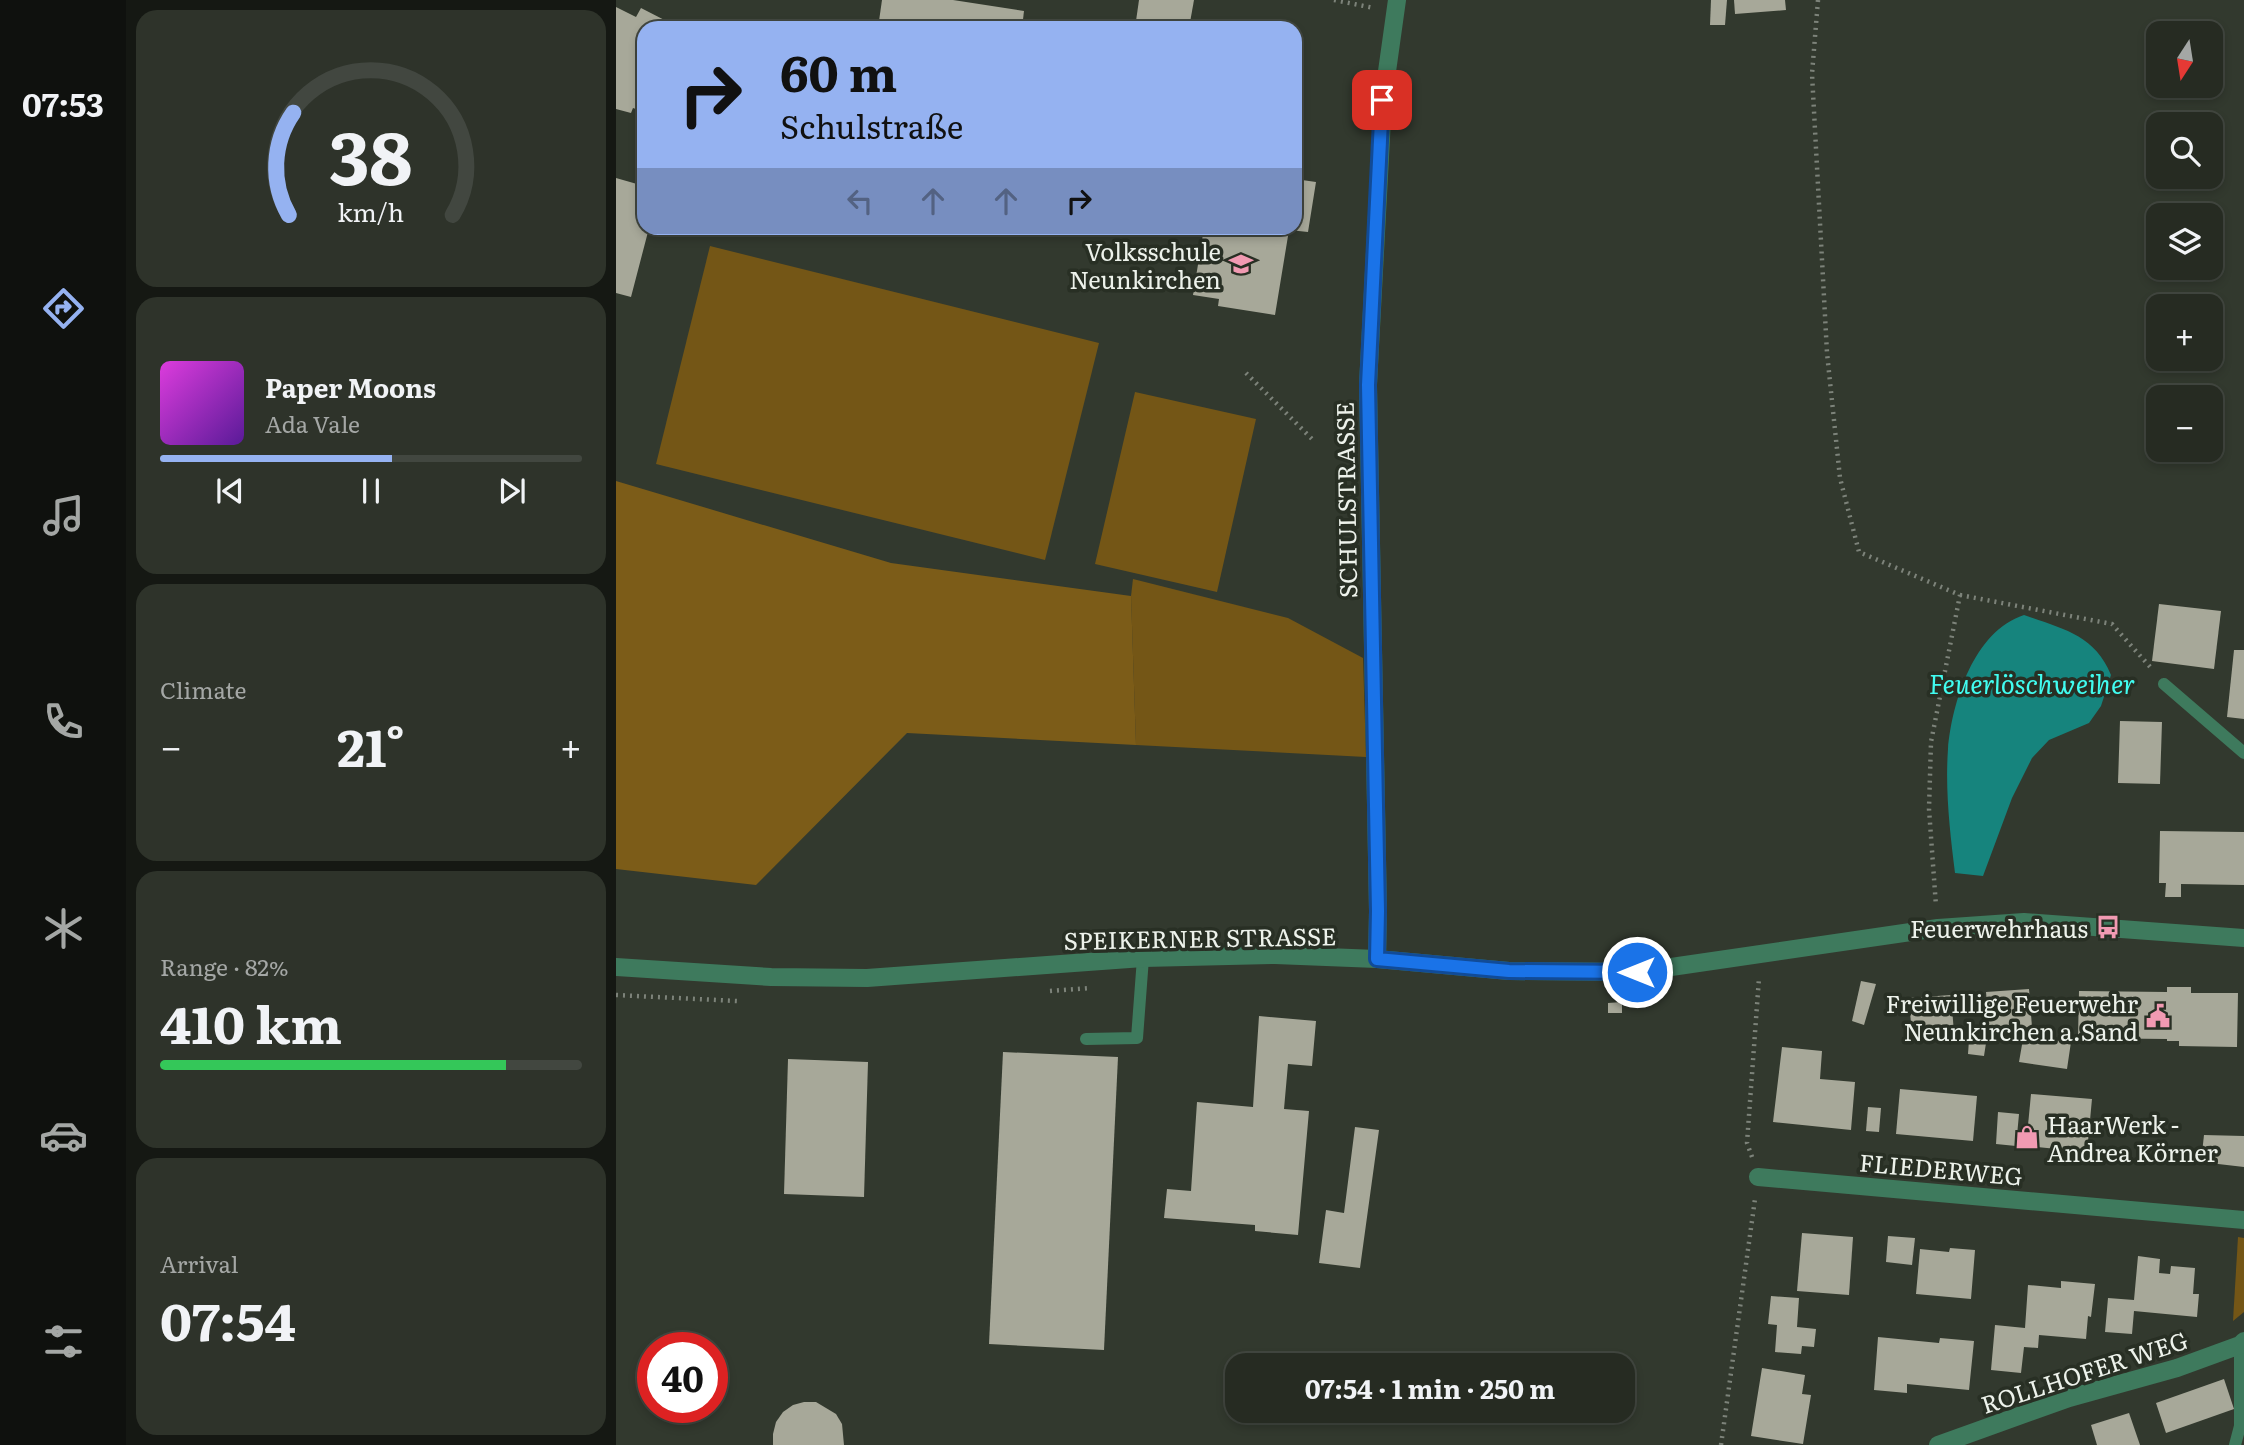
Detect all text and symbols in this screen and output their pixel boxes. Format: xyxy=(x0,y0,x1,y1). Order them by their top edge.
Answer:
north arrow xyxy=(2146,21,2222,98)
map controls xyxy=(2146,21,2223,462)
text: 60 m xyxy=(780,34,897,107)
icon: right xyxy=(665,49,756,140)
pin xyxy=(1352,70,1412,130)
text: 07:53 xyxy=(22,79,104,127)
icon: arrive xyxy=(1363,81,1401,119)
text: 38 xyxy=(329,99,413,207)
text: Schulstraße xyxy=(780,101,963,149)
button: search xyxy=(2146,112,2223,189)
icon: left xyxy=(841,182,879,220)
icon: ahead xyxy=(914,182,952,220)
icon: ahead xyxy=(987,182,1025,220)
icon: right xyxy=(1060,182,1098,220)
text: km/h xyxy=(338,192,404,229)
button: layers xyxy=(2146,203,2223,280)
place label: Volksschule Neunkirchen xyxy=(1069,233,1221,296)
school or university icon: Volksschule Neunkirchen xyxy=(1227,250,1255,278)
icon: directions xyxy=(39,284,88,333)
button: + xyxy=(2146,294,2223,371)
text: Paper Moons xyxy=(265,367,436,406)
button: − xyxy=(2146,385,2223,462)
street label: SCHULSTRASSE xyxy=(1326,402,1364,598)
text: Ada Vale xyxy=(265,406,360,440)
icon: previous xyxy=(211,472,249,510)
icon: pause xyxy=(352,472,390,510)
icon: next xyxy=(493,472,531,510)
icon: music xyxy=(39,491,88,540)
water label: Feuerlöschweiher xyxy=(1929,663,2135,702)
text: Climate xyxy=(160,672,246,706)
icon: phone xyxy=(39,697,88,746)
text: 21° xyxy=(337,706,405,783)
text: − xyxy=(160,716,182,773)
text: + xyxy=(560,716,582,773)
icon: climate xyxy=(39,904,88,953)
place label: Feuerwehrhaus xyxy=(1910,910,2088,945)
bus stop icon: Feuerwehrhaus xyxy=(2094,913,2122,941)
street label: SPEIKERNER STRASSE xyxy=(1063,917,1337,957)
position arrow xyxy=(1600,935,1674,1009)
text: Range · 82% xyxy=(160,949,288,983)
text: 410 km xyxy=(160,983,342,1060)
place label: Freiwillige Feuerwehr Neunkirchen a.Sand xyxy=(1886,985,2139,1048)
public building icon: Freiwillige Feuerwehr Neunkirchen a.Sand xyxy=(2144,1002,2172,1030)
place label: HaarWerk - Andrea Körner xyxy=(2047,1106,2219,1169)
icon: car xyxy=(39,1111,88,1160)
shop icon: HaarWerk - Andrea Körner xyxy=(2013,1123,2041,1151)
street label: FLIEDERWEG xyxy=(1858,1143,2024,1193)
text: Arrival xyxy=(160,1246,239,1280)
text: 07:54 xyxy=(160,1280,296,1357)
icon: filters xyxy=(39,1317,88,1366)
street label: ROLLHOFER WEG xyxy=(1976,1321,2192,1421)
speed limit sign: 40 xyxy=(637,1332,728,1423)
text: 07:54 · 1 min · 250 m xyxy=(1305,1368,1555,1407)

